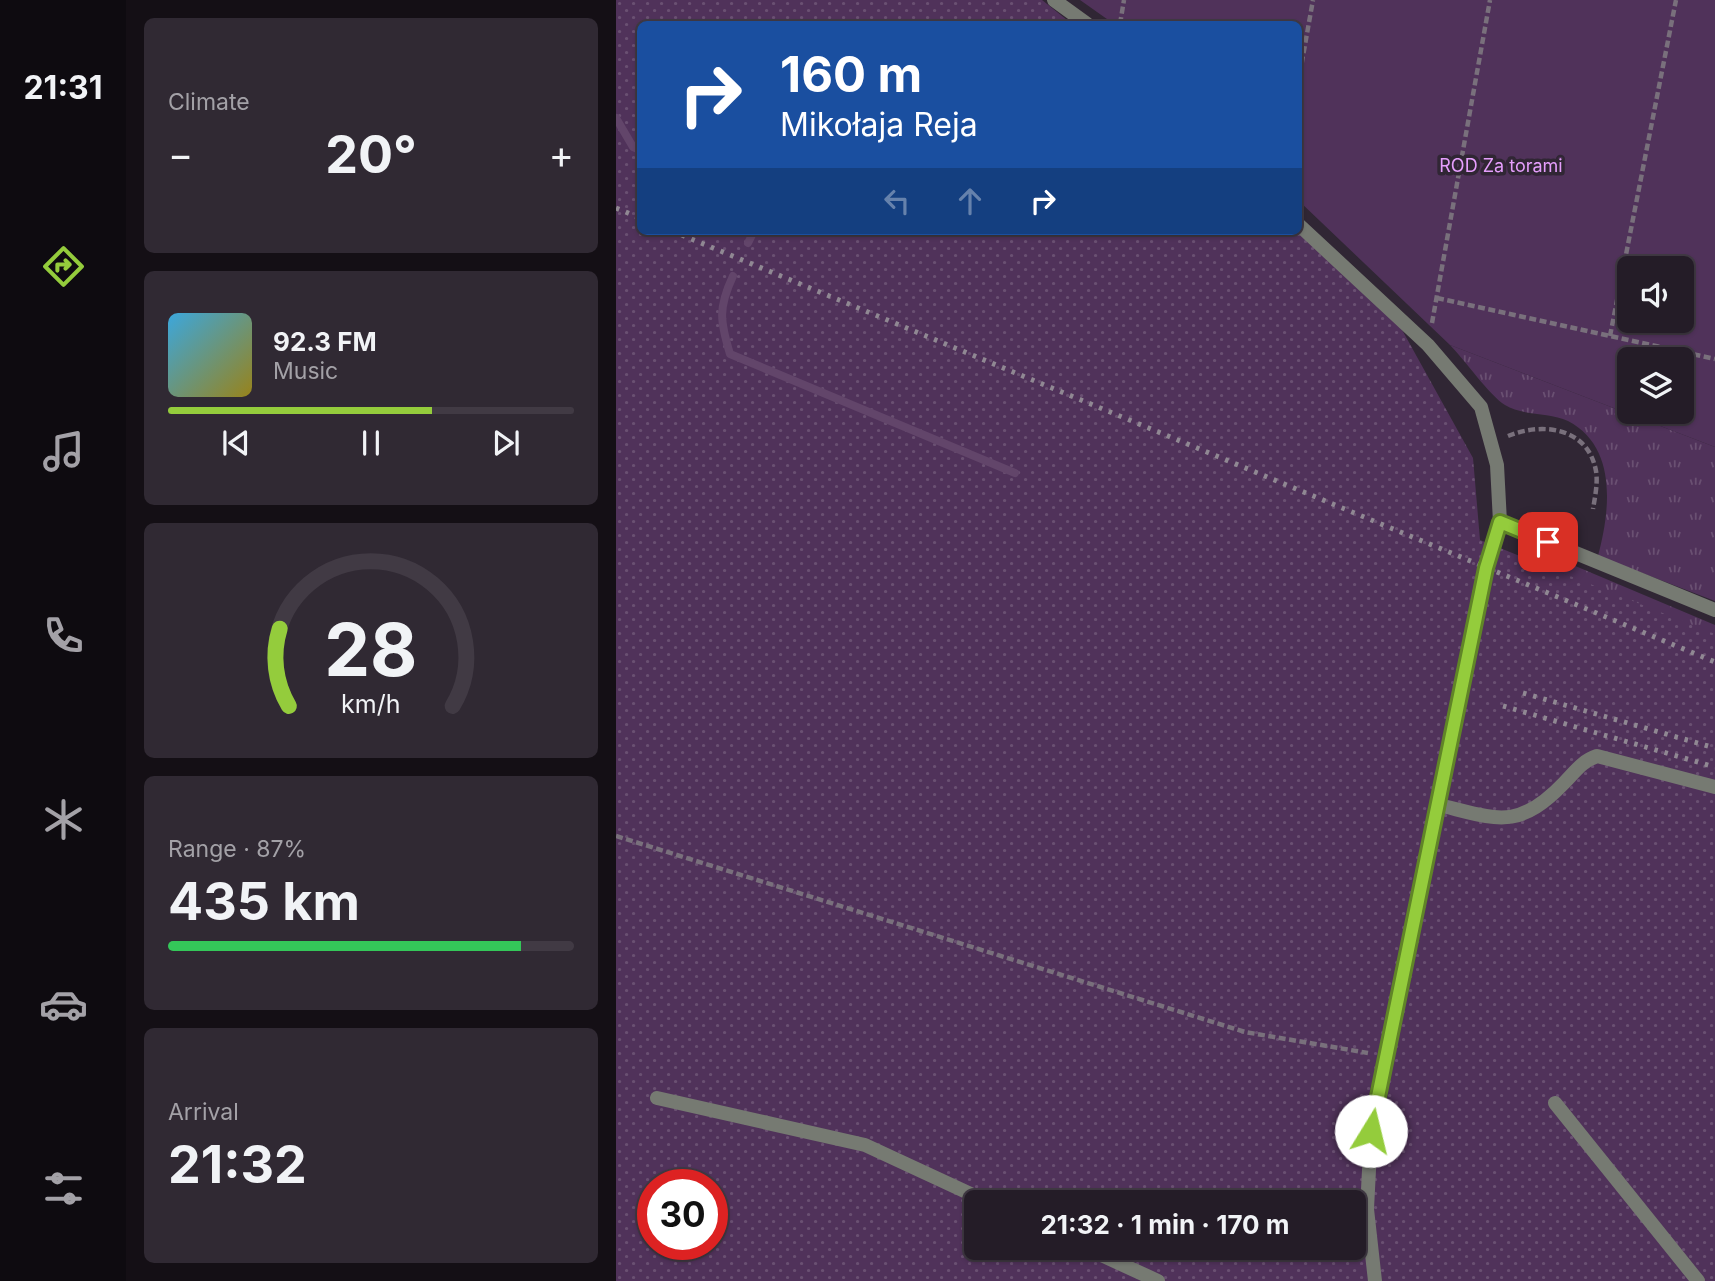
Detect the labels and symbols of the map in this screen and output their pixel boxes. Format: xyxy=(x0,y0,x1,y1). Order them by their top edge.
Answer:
park label: ROD Za torami xyxy=(1439,155,1563,176)
pin xyxy=(1518,512,1578,572)
position arrow xyxy=(1334,1094,1408,1168)
speed limit sign: 30 xyxy=(637,1169,728,1260)

